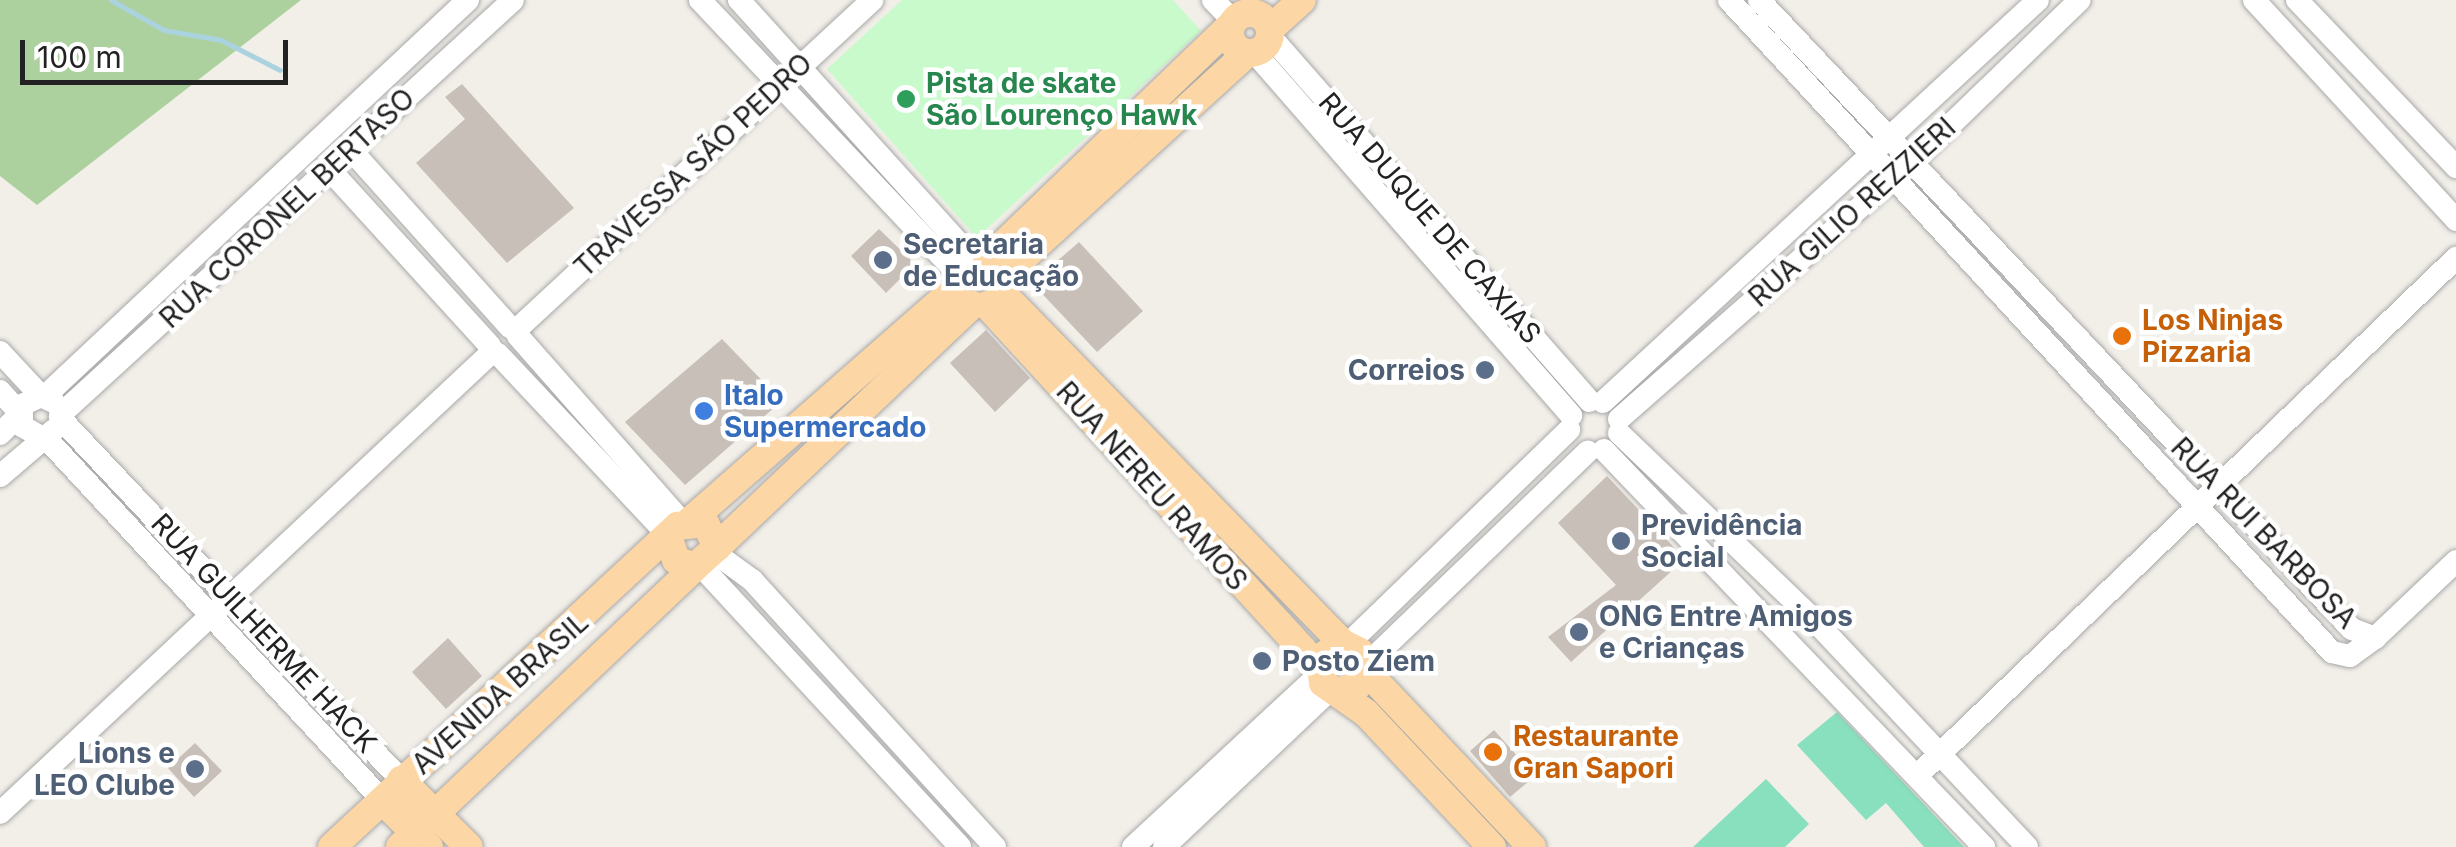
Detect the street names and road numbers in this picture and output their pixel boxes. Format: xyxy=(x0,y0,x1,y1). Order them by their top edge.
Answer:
street label: TRAVESSA SÃO PEDRO xyxy=(567,46,819,284)
street label: RUA CORONEL BERTASO xyxy=(153,81,421,335)
street label: RUA DUQUE DE CAXIAS xyxy=(1312,86,1548,350)
street label: RUA GILIO REZZIERI xyxy=(1742,110,1962,314)
street label: RUA NEREU RAMOS xyxy=(1050,375,1254,597)
street label: RUA RUI BARBOSA xyxy=(2164,431,2364,635)
street label: RUA GUILHERME HACK xyxy=(144,506,384,760)
street label: AVENIDA BRASIL xyxy=(405,605,595,781)

